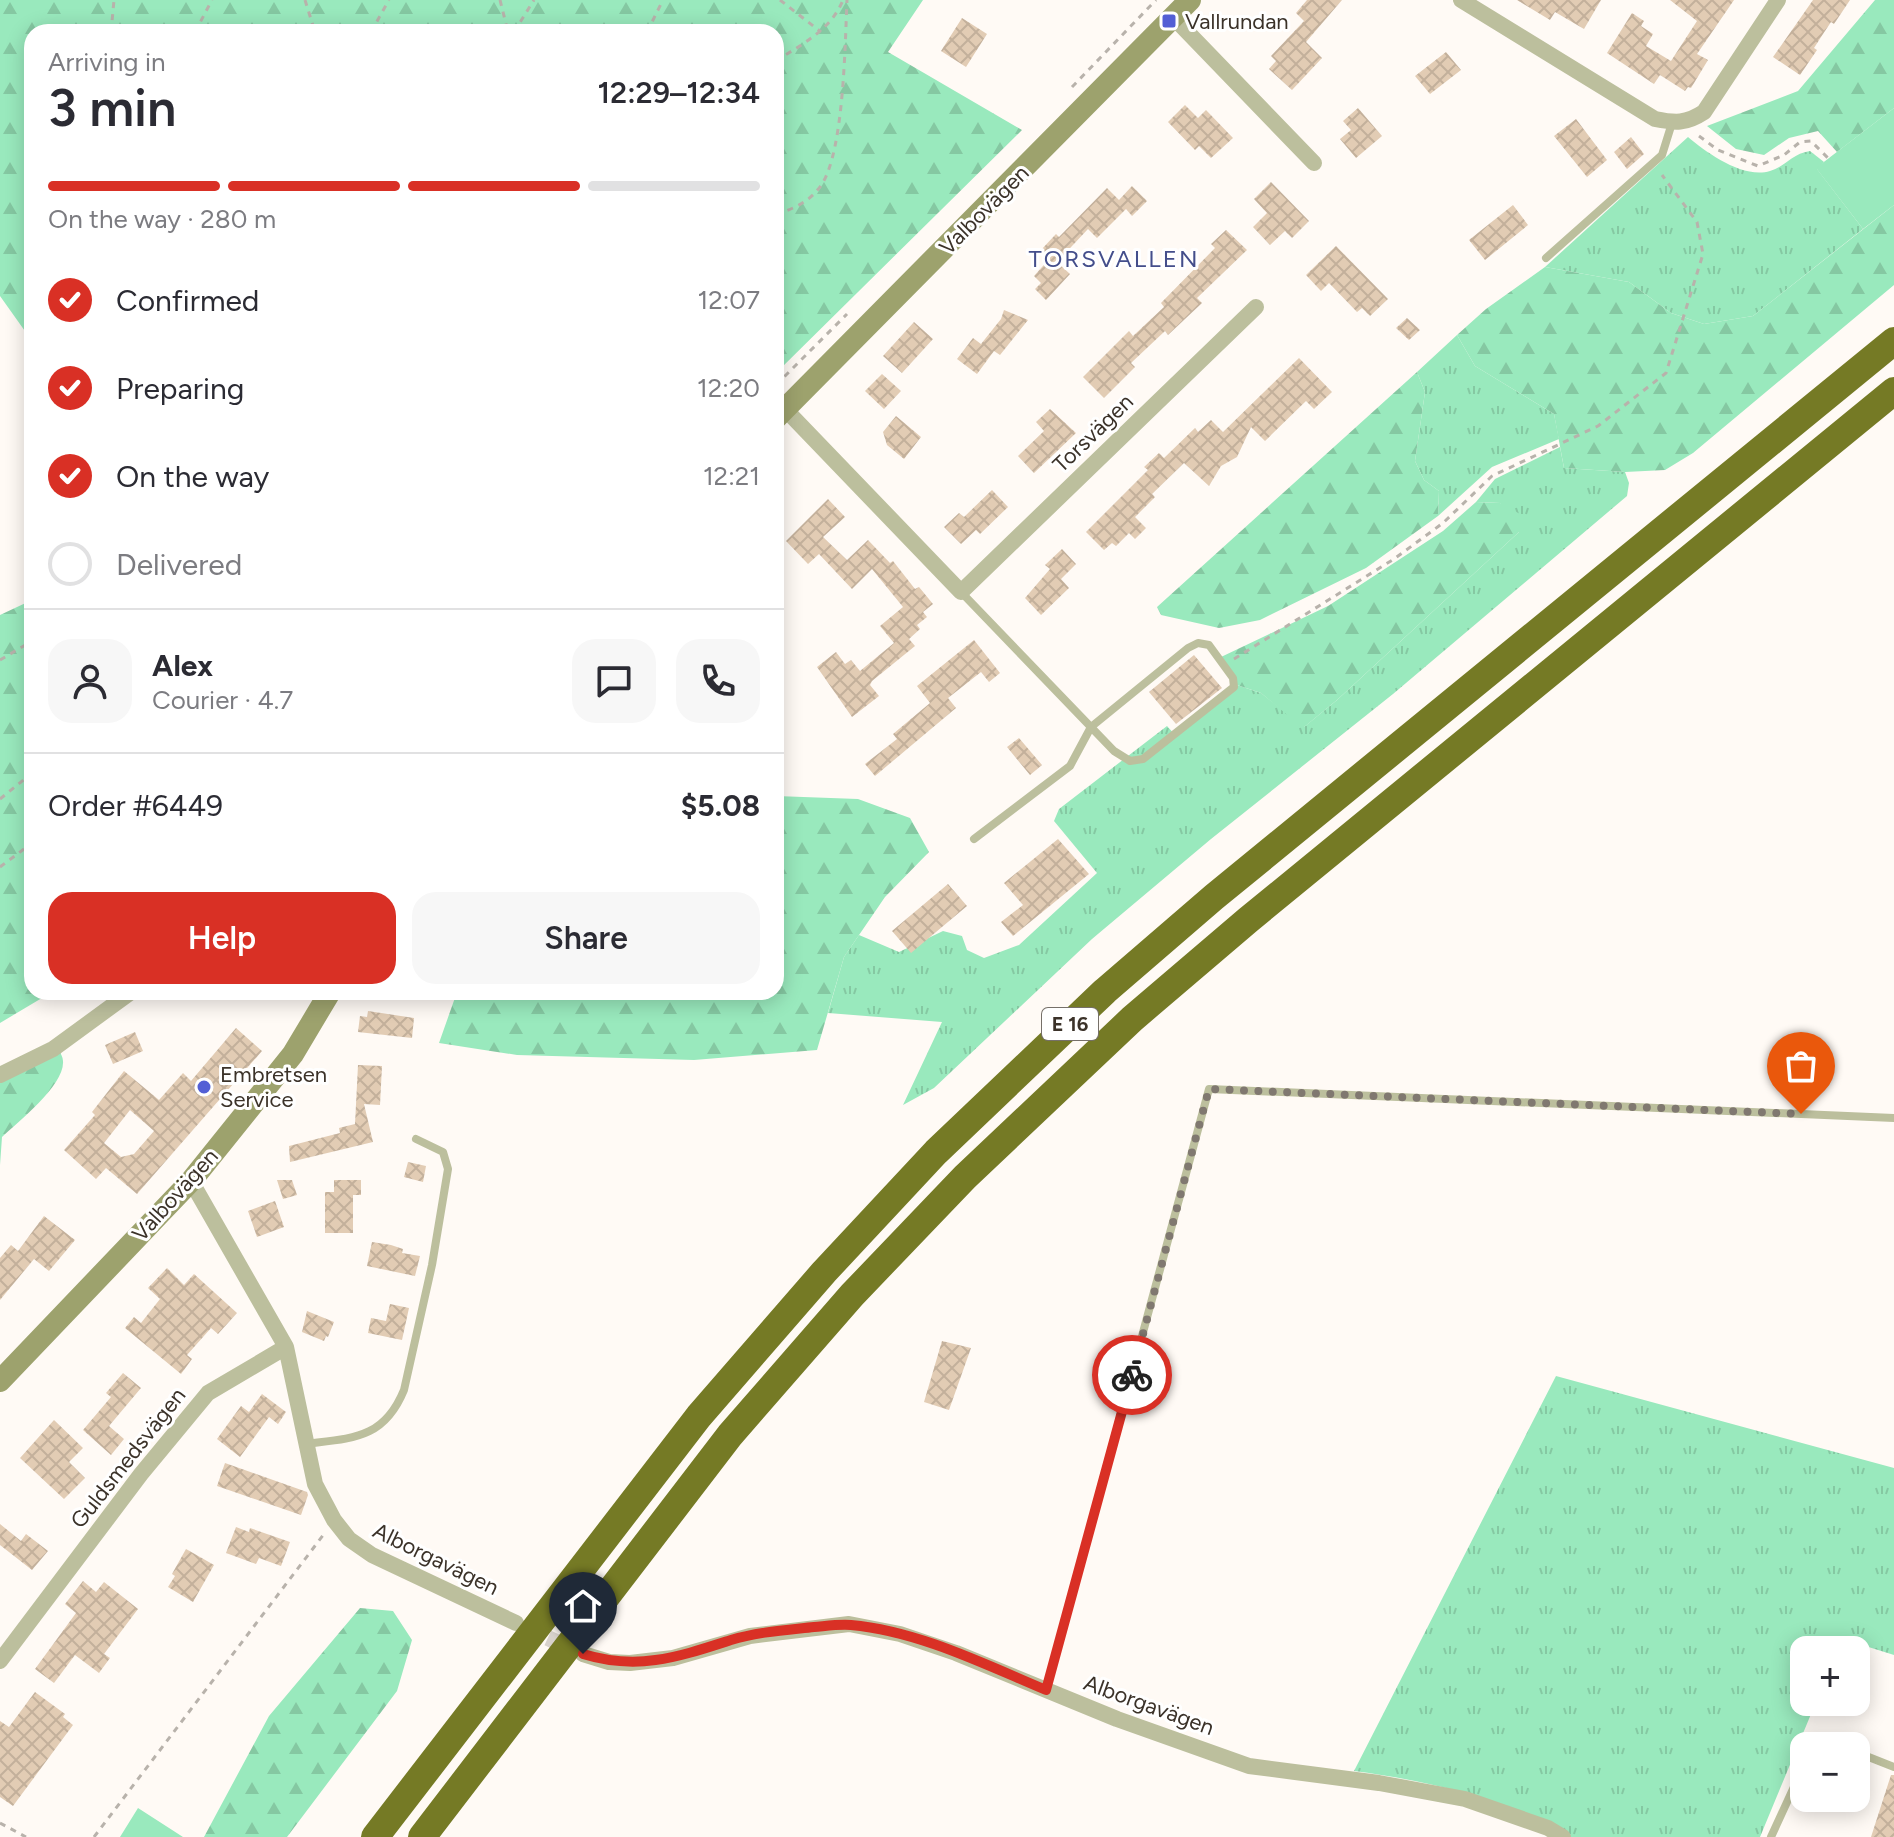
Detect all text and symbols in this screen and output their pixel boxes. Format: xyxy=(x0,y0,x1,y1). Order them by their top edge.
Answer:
place label: Vallrundan xyxy=(1185,8,1289,35)
marker: Vallrundan xyxy=(1160,12,1178,30)
text: Arriving in xyxy=(48,46,166,78)
text: 12:29–12:34 xyxy=(597,74,760,111)
text: 3 min xyxy=(48,77,176,139)
street label: Valbovägen xyxy=(934,160,1034,260)
text: On the way · 280 m xyxy=(48,203,276,235)
district label: TORSVALLEN xyxy=(1028,244,1200,273)
icon: check xyxy=(48,278,92,322)
text: Confirmed xyxy=(116,282,259,319)
text: 12:07 xyxy=(698,284,760,316)
icon: check xyxy=(48,366,92,410)
text: Preparing xyxy=(116,370,244,407)
text: 12:20 xyxy=(697,372,760,404)
street label: Torsvägen xyxy=(1047,388,1139,478)
icon: check xyxy=(48,454,92,498)
text: On the way xyxy=(116,458,269,495)
text: 12:21 xyxy=(703,460,760,492)
text: Delivered xyxy=(116,546,242,583)
button: person xyxy=(48,639,132,723)
button: chat xyxy=(572,639,656,723)
button: phone xyxy=(676,639,760,723)
text: Alex xyxy=(152,647,213,684)
text: Courier · 4.7 xyxy=(152,684,293,716)
text: Order #6449 xyxy=(48,787,223,824)
text: $5.08 xyxy=(681,787,760,824)
button: Help xyxy=(48,892,396,984)
button: Share xyxy=(412,892,760,984)
road number: E 16 xyxy=(1042,1008,1098,1040)
pin xyxy=(1767,1032,1835,1114)
icon: bag xyxy=(1779,1044,1823,1088)
place label: Embretsen Service xyxy=(220,1061,327,1113)
marker: Embretsen Service xyxy=(195,1078,213,1096)
street label: Valbovägen xyxy=(126,1143,224,1247)
courier xyxy=(1092,1335,1172,1415)
icon: bike xyxy=(1110,1353,1154,1397)
street label: Guldsmedsvägen xyxy=(65,1382,191,1534)
street label: Alborgavägen xyxy=(369,1517,503,1601)
pin xyxy=(549,1572,617,1654)
icon: home xyxy=(561,1584,605,1628)
map controls xyxy=(1790,1636,1870,1812)
button: + xyxy=(1790,1636,1870,1716)
street label: Alborgavägen xyxy=(1080,1669,1218,1741)
button: − xyxy=(1790,1732,1870,1812)

